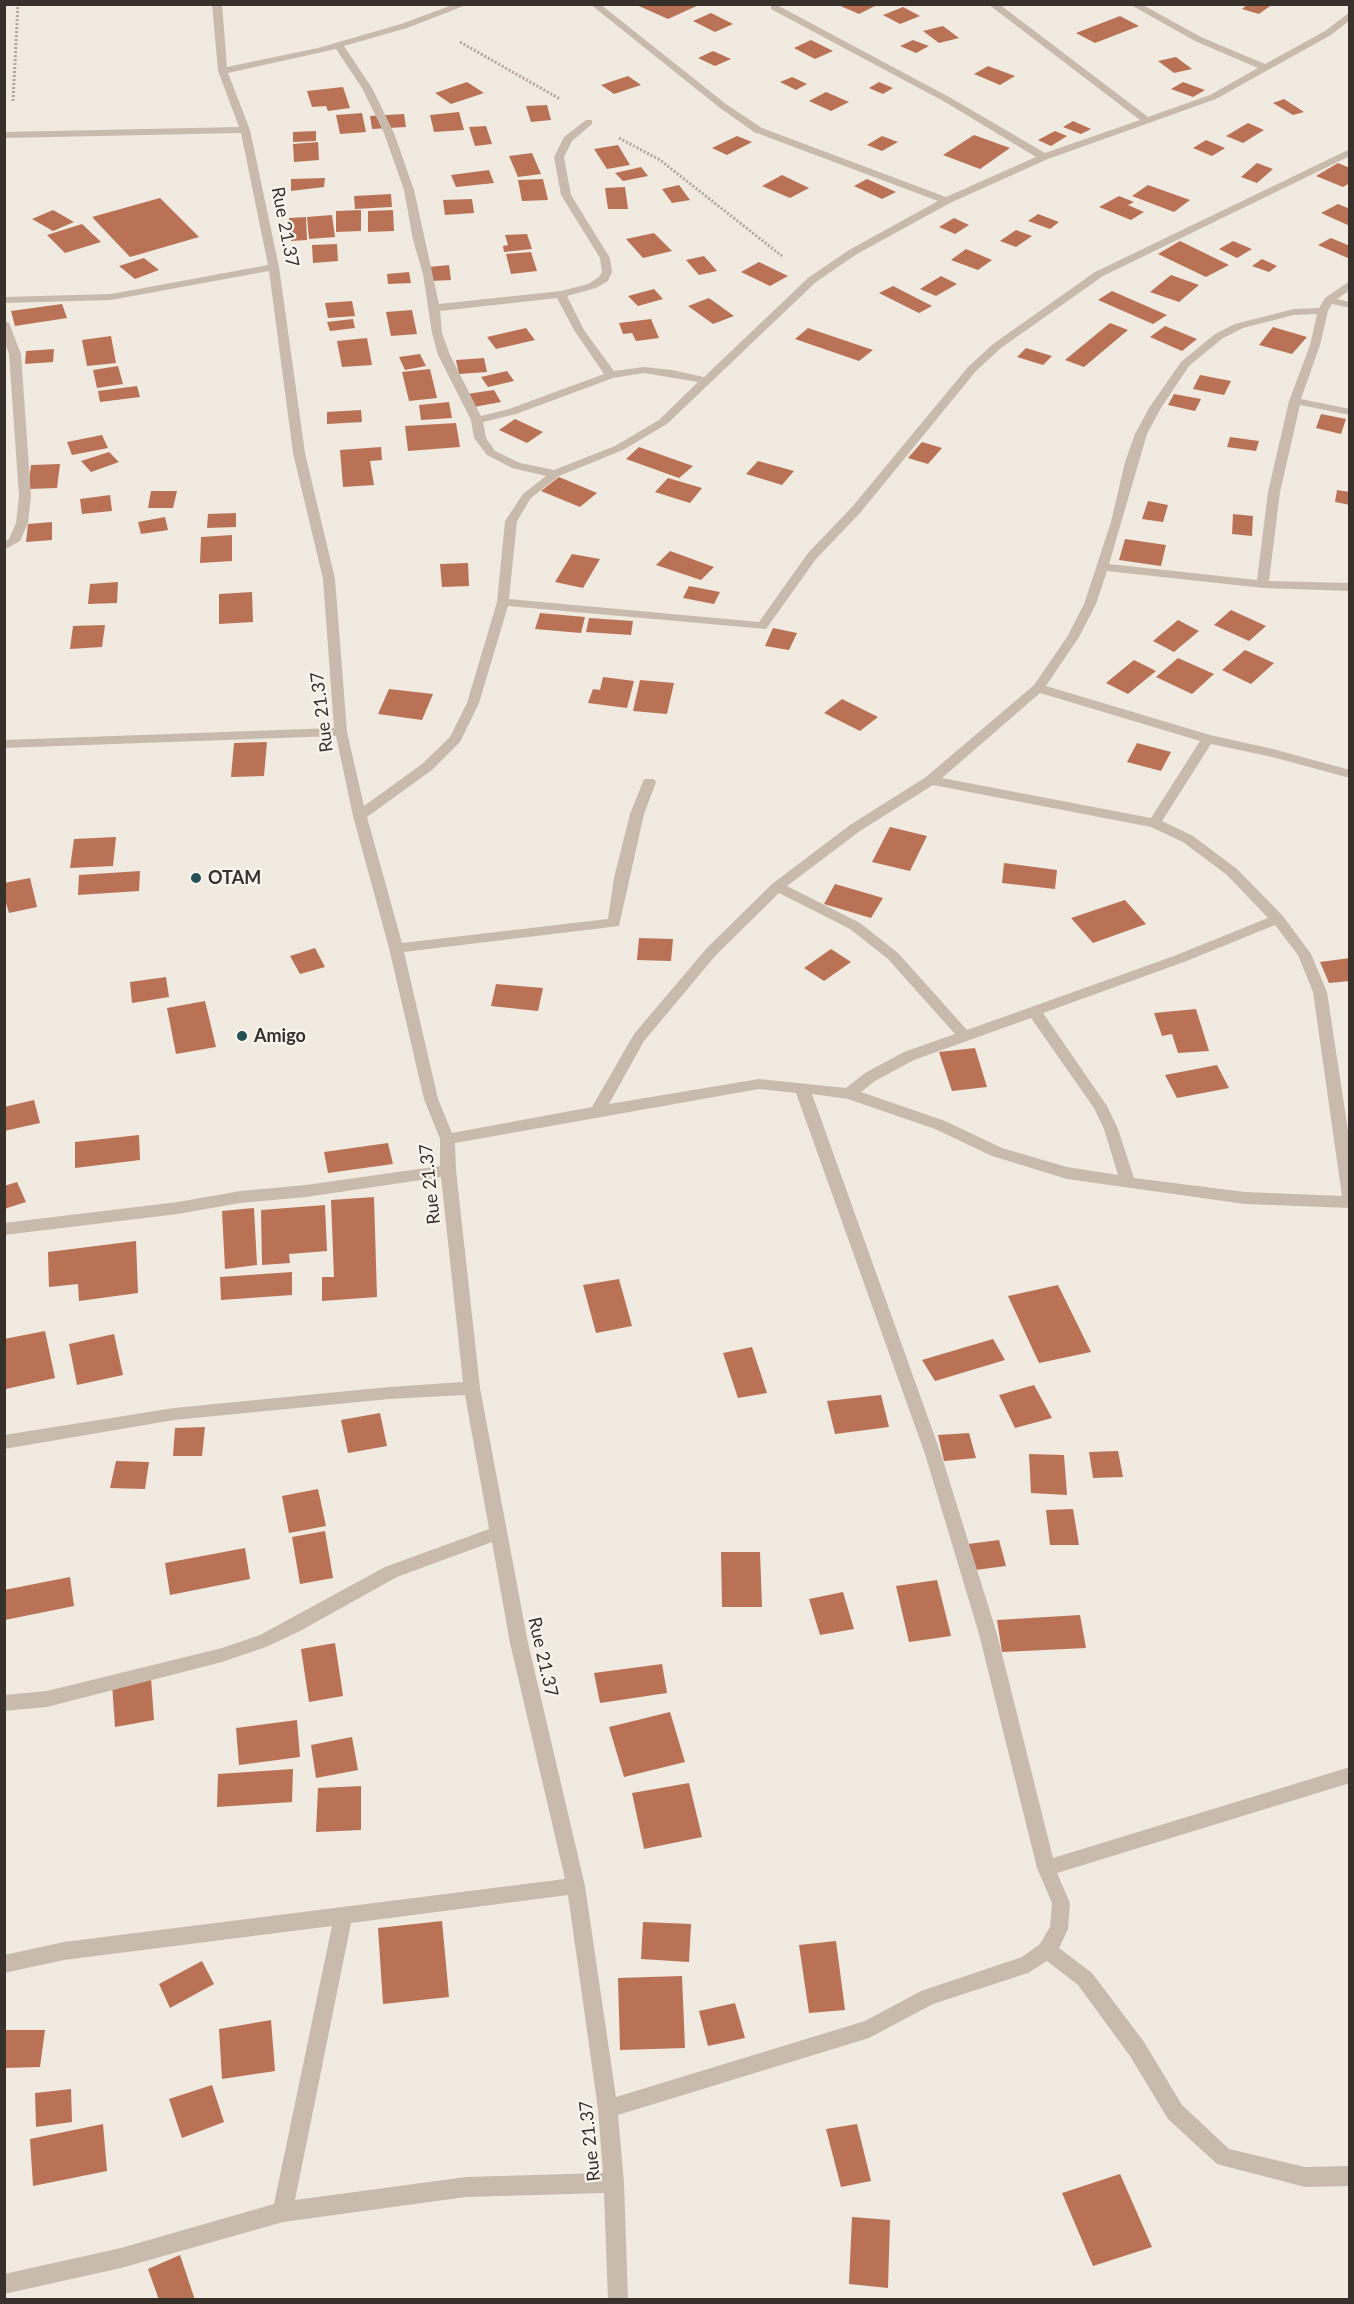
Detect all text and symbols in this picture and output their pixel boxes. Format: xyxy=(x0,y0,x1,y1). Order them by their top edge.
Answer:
street label: Rue 21.37 xyxy=(267,185,303,269)
street label: Rue 21.37 xyxy=(306,670,338,754)
place label: OTAM xyxy=(208,867,261,889)
marker: OTAM xyxy=(189,871,203,885)
place label: Amigo xyxy=(254,1025,306,1047)
marker: Amigo xyxy=(235,1029,249,1043)
street label: Rue 21.37 xyxy=(415,1143,445,1225)
street label: Rue 21.37 xyxy=(523,1615,563,1699)
street label: Rue 21.37 xyxy=(575,2100,605,2182)

